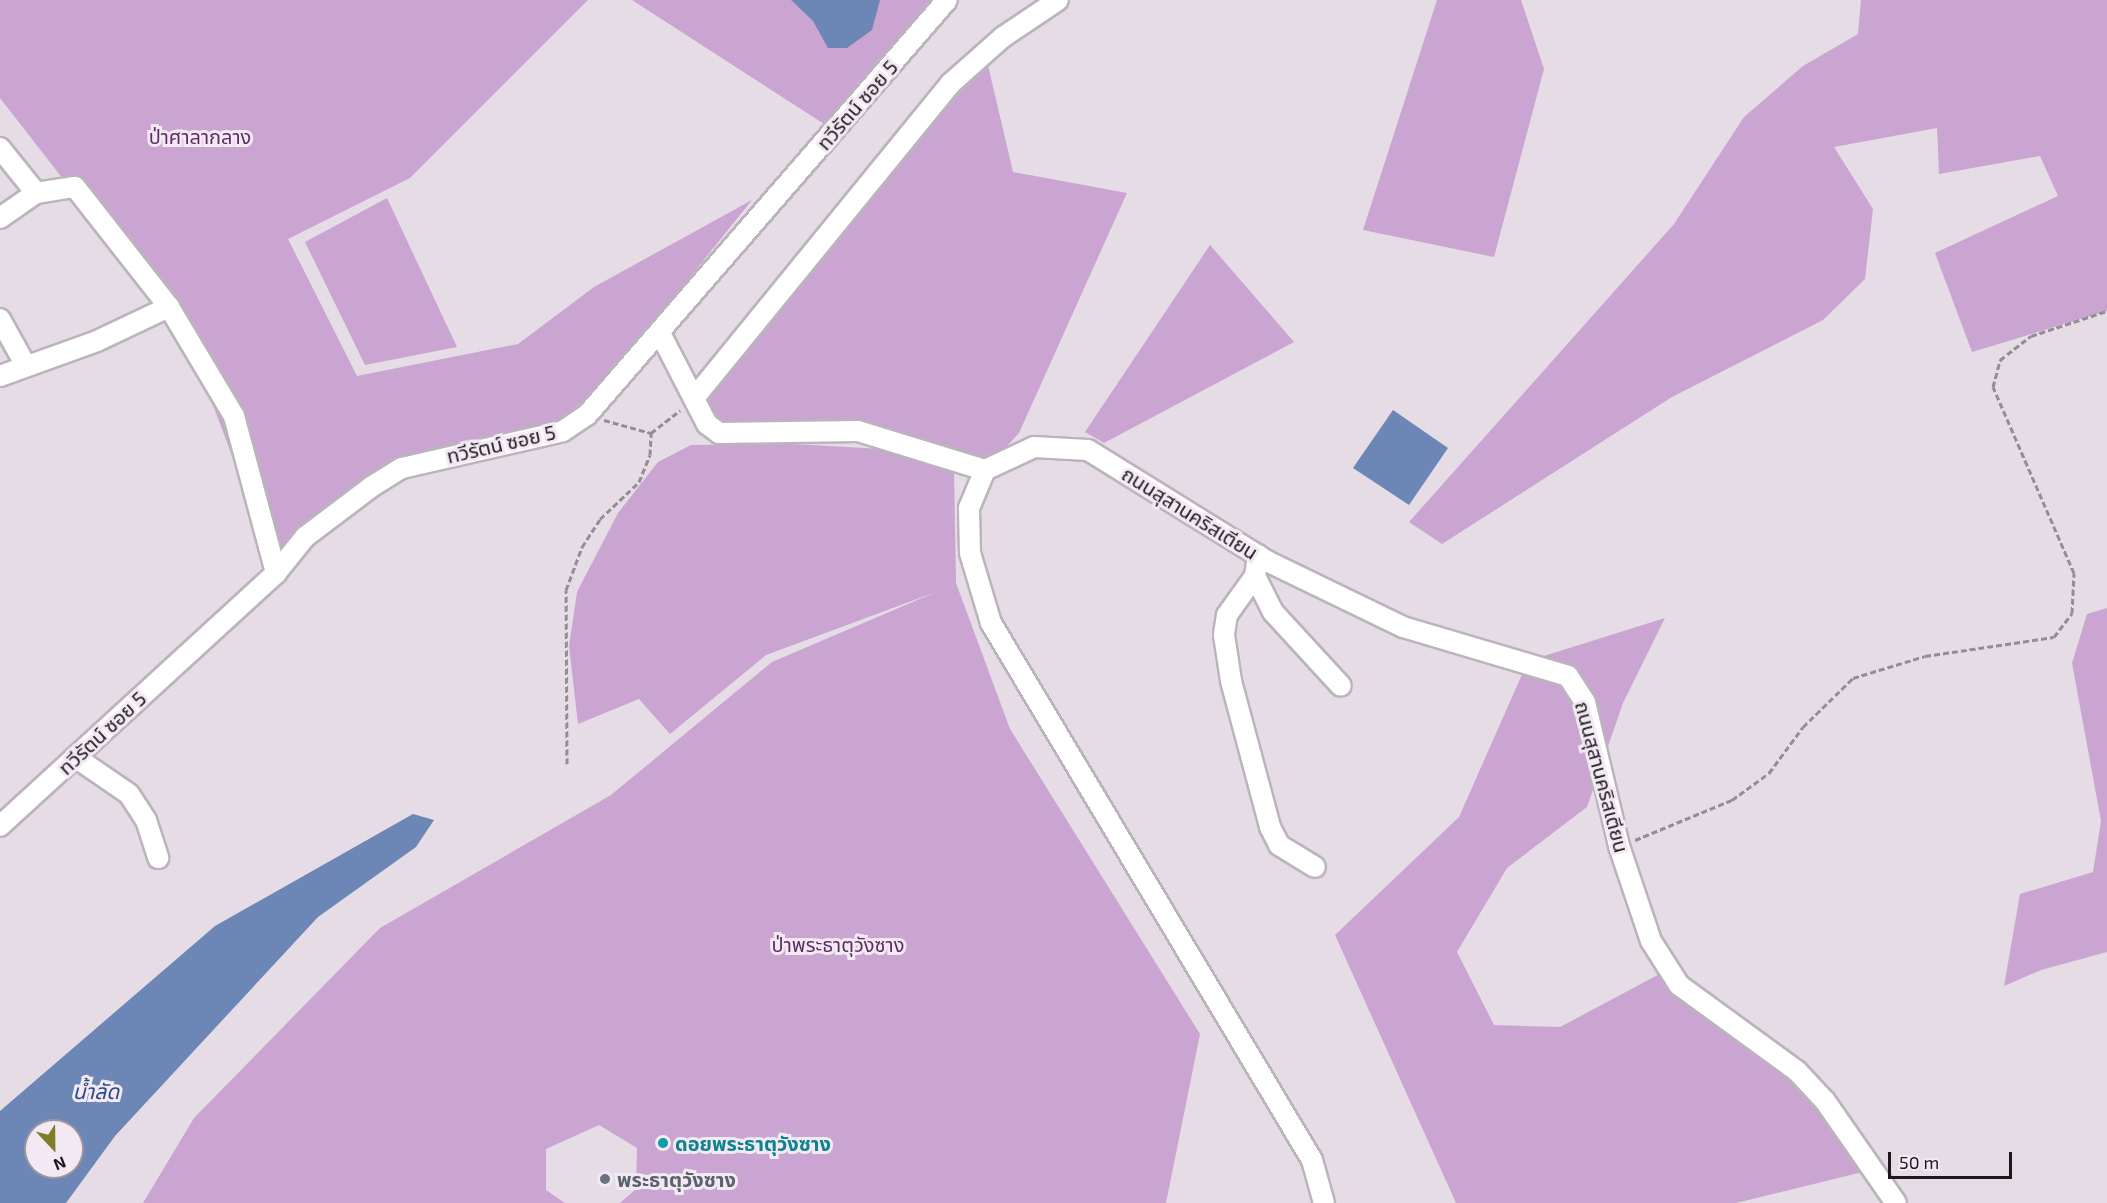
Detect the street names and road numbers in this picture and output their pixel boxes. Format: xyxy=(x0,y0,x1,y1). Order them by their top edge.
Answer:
street label: ทวีรัตน์ ซอย 5 xyxy=(812,55,902,155)
street label: ทวีรัตน์ ซอย 5 xyxy=(444,420,558,468)
street label: ถนนสุสานคริสเตียน xyxy=(1118,462,1262,564)
street label: ทวีรัตน์ ซอย 5 xyxy=(53,686,151,780)
street label: ถนนสุสานคริสเตียน xyxy=(1570,699,1634,855)

